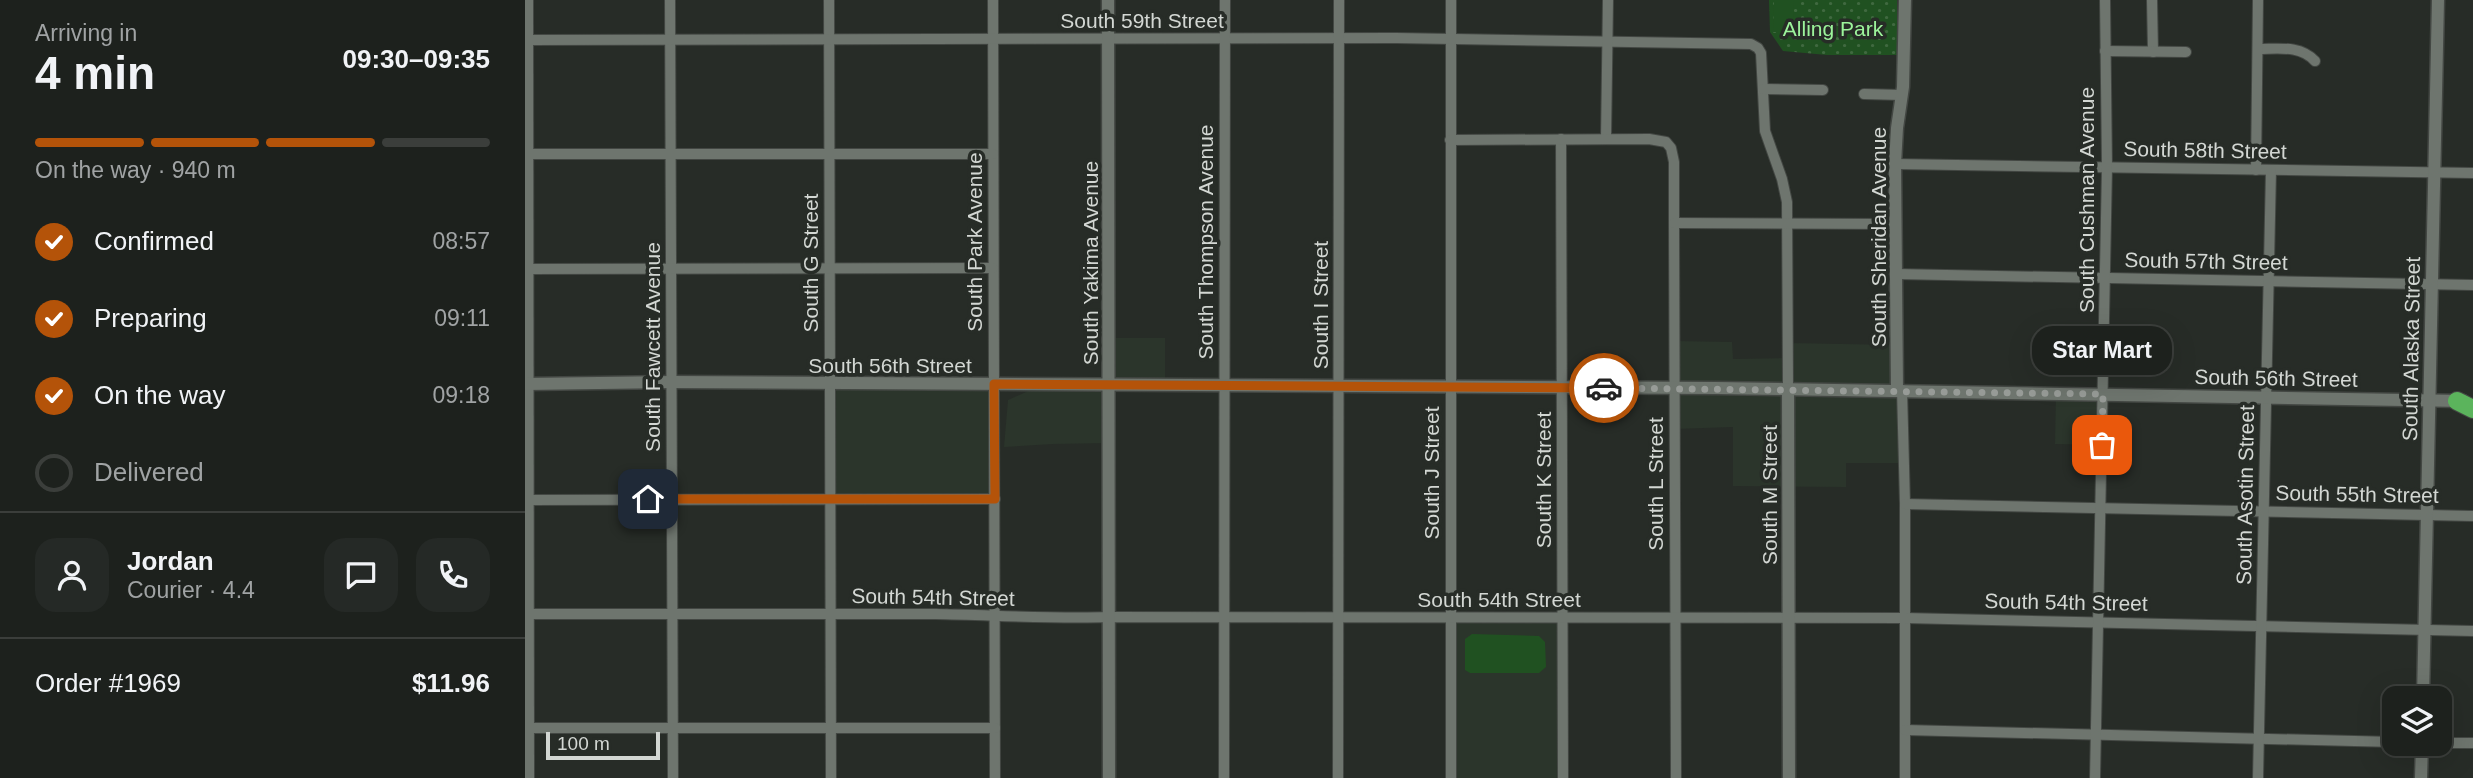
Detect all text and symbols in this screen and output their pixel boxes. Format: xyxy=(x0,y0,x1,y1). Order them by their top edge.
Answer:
street label: South 59th Street xyxy=(1060,9,1224,32)
park label: Alling Park xyxy=(1783,17,1884,40)
text: Arriving in xyxy=(35,20,137,46)
text: 09:30–09:35 xyxy=(343,44,490,74)
text: 4 min xyxy=(35,47,155,99)
street label: South Cushman Avenue xyxy=(2075,87,2098,313)
street label: South Thompson Avenue xyxy=(1194,124,1217,360)
street label: South Sheridan Avenue xyxy=(1867,127,1890,347)
street label: South 58th Street xyxy=(2123,137,2287,163)
street label: South Park Avenue xyxy=(963,152,986,332)
text: On the way · 940 m xyxy=(35,157,236,183)
street label: South Yakima Avenue xyxy=(1079,161,1102,365)
street label: South G Street xyxy=(799,193,822,332)
icon: check xyxy=(35,223,73,261)
text: Confirmed xyxy=(94,226,214,256)
text: 08:57 xyxy=(432,228,490,254)
street label: South I Street xyxy=(1309,241,1332,369)
street label: South Fawcett Avenue xyxy=(641,242,664,452)
street label: South 57th Street xyxy=(2124,248,2288,274)
street label: South Alaska Street xyxy=(2398,256,2424,441)
icon: check xyxy=(35,300,73,338)
text: Preparing xyxy=(94,303,207,333)
text: 09:11 xyxy=(434,305,490,331)
callout: Star Mart xyxy=(2032,326,2172,375)
text: Star Mart xyxy=(2052,337,2152,363)
courier xyxy=(1569,353,1639,423)
street label: South 56th Street xyxy=(808,354,972,377)
street label: South 56th Street xyxy=(2194,365,2358,391)
icon: car xyxy=(1585,369,1623,407)
icon: check xyxy=(35,377,73,415)
text: On the way xyxy=(94,380,226,410)
text: 09:18 xyxy=(432,382,490,408)
street label: South Asotin Street xyxy=(2232,405,2258,585)
street label: South J Street xyxy=(1420,406,1443,540)
street label: South K Street xyxy=(1532,412,1555,548)
pin xyxy=(2072,415,2132,475)
street label: South L Street xyxy=(1644,417,1667,551)
street label: South M Street xyxy=(1758,425,1781,565)
icon: bag xyxy=(2083,426,2121,464)
text: Delivered xyxy=(94,457,204,487)
pin xyxy=(618,469,678,529)
icon: home xyxy=(629,480,667,518)
street label: South 55th Street xyxy=(2275,481,2439,507)
button: person xyxy=(35,538,109,612)
button: chat xyxy=(324,538,398,612)
button: phone xyxy=(416,538,490,612)
text: Jordan xyxy=(127,546,214,576)
text: Courier · 4.4 xyxy=(127,577,255,603)
street label: South 54th Street xyxy=(851,584,1015,610)
street label: South 54th Street xyxy=(1417,588,1581,611)
street label: South 54th Street xyxy=(1984,589,2148,615)
text: Order #1969 xyxy=(35,668,181,698)
text: $11.96 xyxy=(412,668,490,698)
map controls xyxy=(2382,686,2452,756)
button: layers xyxy=(2382,686,2452,756)
scale bar xyxy=(546,729,660,761)
text: 100 m xyxy=(557,733,610,754)

